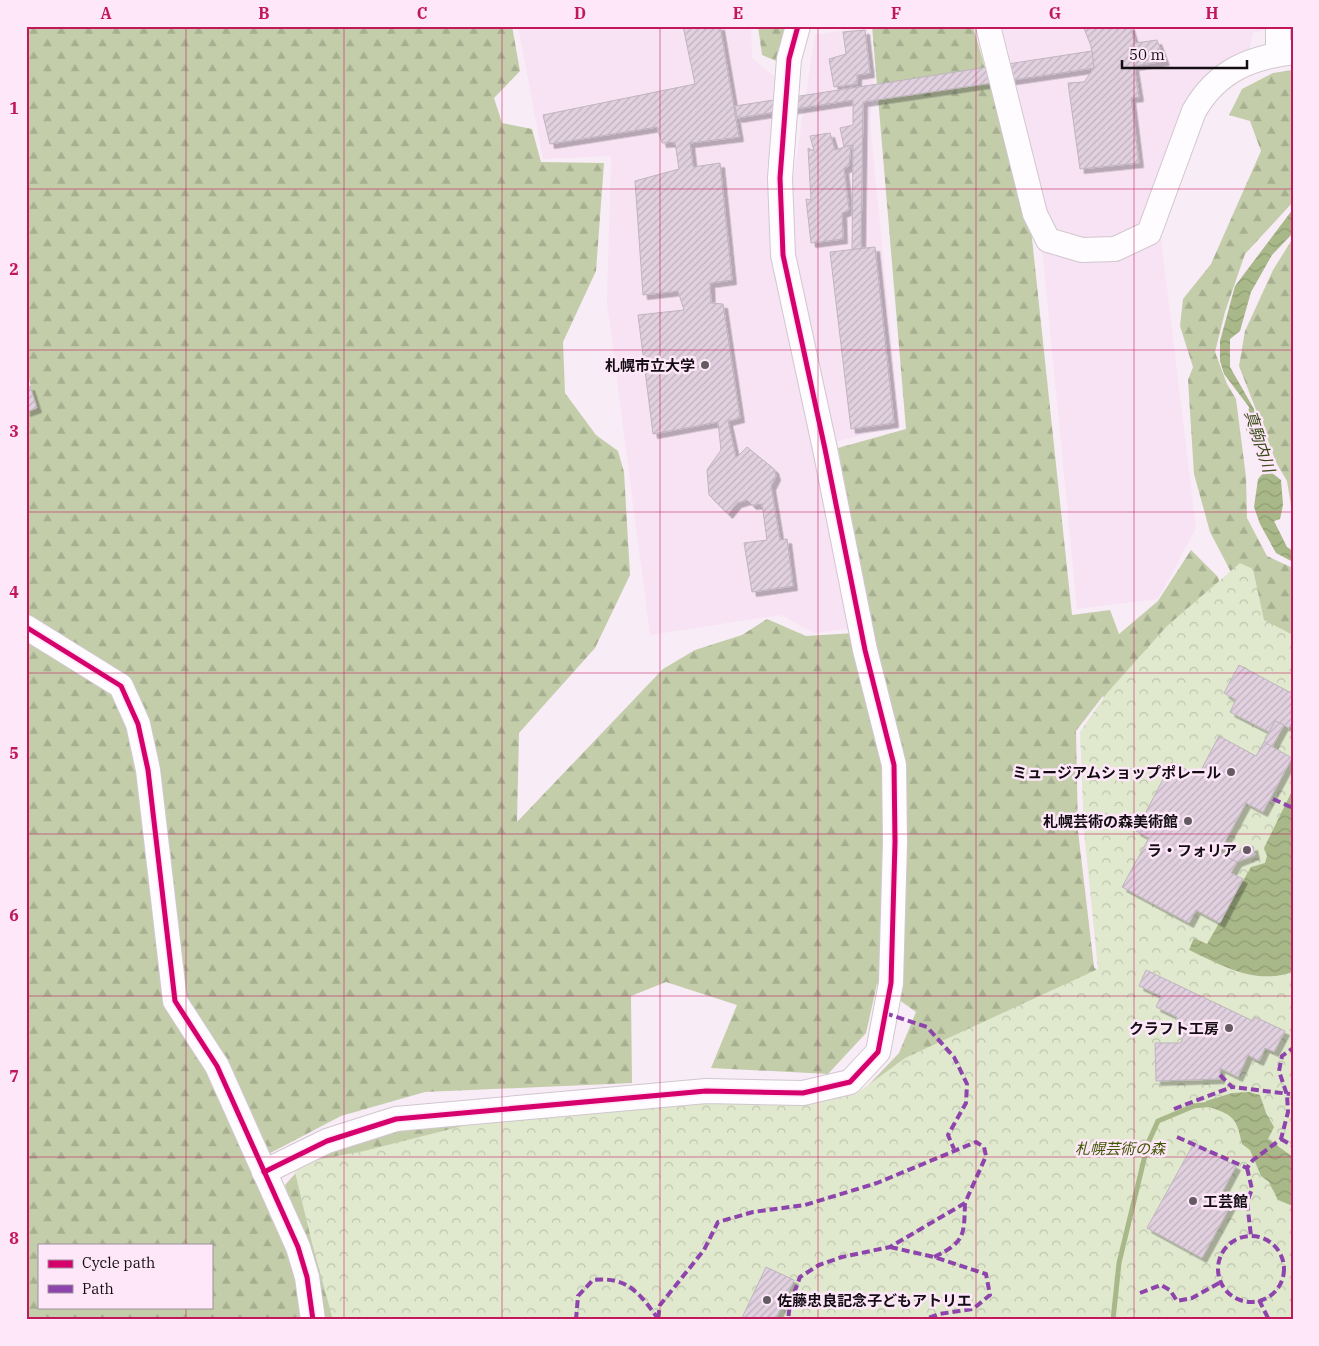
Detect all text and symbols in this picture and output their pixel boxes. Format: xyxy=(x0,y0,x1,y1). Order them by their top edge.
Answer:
text: A xyxy=(100,3,112,23)
text: B xyxy=(258,3,270,23)
text: C xyxy=(417,3,427,23)
text: D xyxy=(574,3,586,23)
text: E xyxy=(733,3,743,23)
text: F xyxy=(891,3,901,23)
text: G xyxy=(1049,3,1061,23)
text: H xyxy=(1206,3,1219,23)
scale bar xyxy=(1122,38,1246,70)
text: 50 m xyxy=(1129,45,1165,64)
text: 1 xyxy=(9,98,19,118)
text: 2 xyxy=(9,259,19,279)
place label: 札幌市立大学 xyxy=(605,356,695,375)
marker: 札幌市立大学 xyxy=(699,359,711,371)
water label: 真駒内川 xyxy=(1241,407,1280,476)
text: 3 xyxy=(9,421,19,441)
text: 4 xyxy=(9,582,19,602)
text: 5 xyxy=(9,743,19,763)
place label: ミュージアムショップポレール xyxy=(1012,763,1221,782)
marker: ミュージアムショップポレール xyxy=(1225,766,1237,778)
place label: 札幌芸術の森美術館 xyxy=(1043,812,1178,831)
marker: 札幌芸術の森美術館 xyxy=(1182,815,1194,827)
place label: ラ・フォリア xyxy=(1147,841,1237,860)
marker: ラ・フォリア xyxy=(1241,844,1253,856)
text: 6 xyxy=(9,905,19,925)
place label: クラフト工房 xyxy=(1129,1019,1219,1038)
marker: クラフト工房 xyxy=(1223,1022,1235,1034)
text: 7 xyxy=(9,1066,19,1086)
park label: 札幌芸術の森 xyxy=(1075,1139,1167,1158)
place label: 工芸館 xyxy=(1203,1192,1248,1211)
marker: 工芸館 xyxy=(1187,1195,1199,1207)
text: 8 xyxy=(9,1228,19,1248)
legend xyxy=(38,1244,212,1308)
text: Cycle path xyxy=(82,1253,155,1272)
text: Path xyxy=(82,1279,114,1298)
place label: 佐藤忠良記念子どもアトリエ xyxy=(777,1291,972,1310)
marker: 佐藤忠良記念子どもアトリエ xyxy=(761,1294,773,1306)

